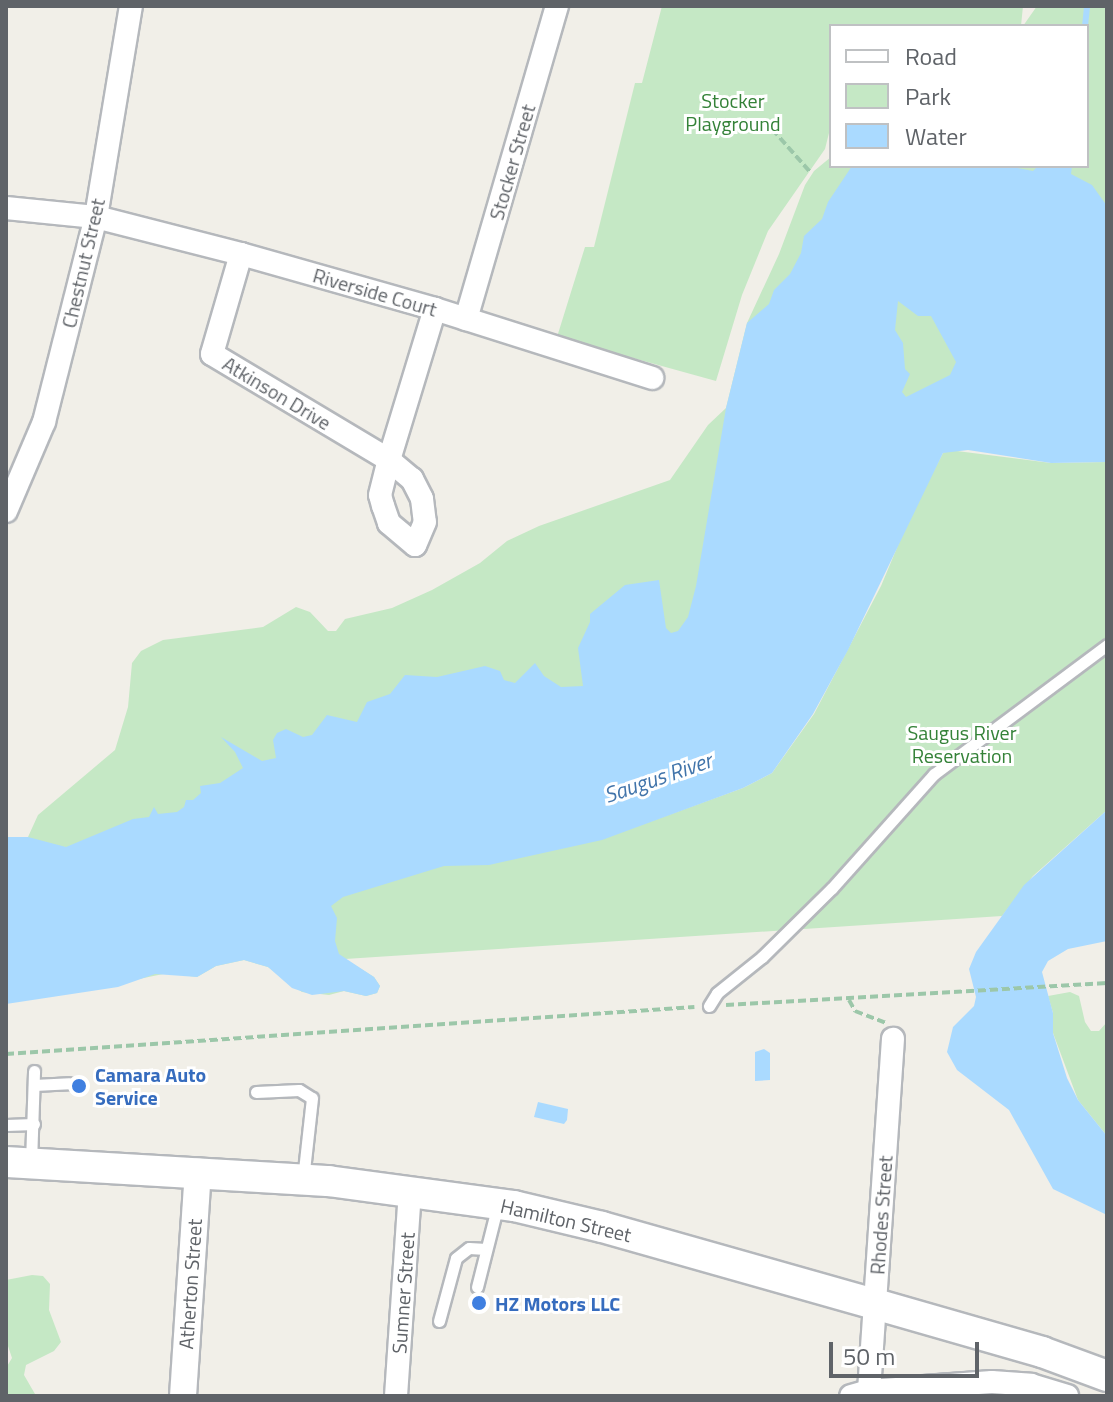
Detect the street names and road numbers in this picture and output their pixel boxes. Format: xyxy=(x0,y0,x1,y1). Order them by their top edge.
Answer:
street label: Stocker Street xyxy=(484,101,540,223)
street label: Chestnut Street xyxy=(56,196,110,330)
street label: Riverside Court xyxy=(310,263,440,321)
street label: Atkinson Drive xyxy=(218,351,336,435)
street label: Rhodes Street xyxy=(865,1155,897,1275)
street label: Hamilton Street xyxy=(498,1193,634,1247)
street label: Atherton Street xyxy=(173,1218,207,1350)
street label: Sumner Street xyxy=(387,1231,419,1355)

